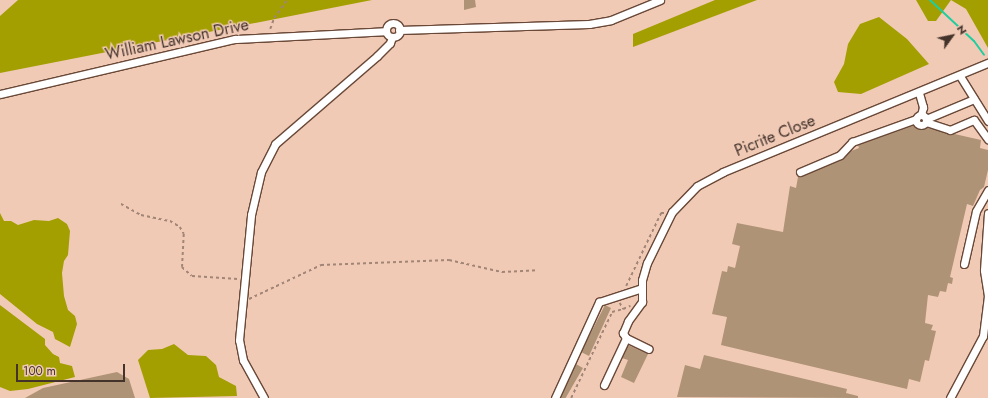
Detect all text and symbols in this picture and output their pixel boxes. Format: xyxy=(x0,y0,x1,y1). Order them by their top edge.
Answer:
street label: William Lawson Drive xyxy=(104,15,250,65)
north arrow xyxy=(932,16,972,56)
text: N xyxy=(953,21,971,37)
street label: Picrite Close xyxy=(732,111,818,161)
scale bar xyxy=(18,356,127,382)
text: 100 m xyxy=(23,362,56,380)

